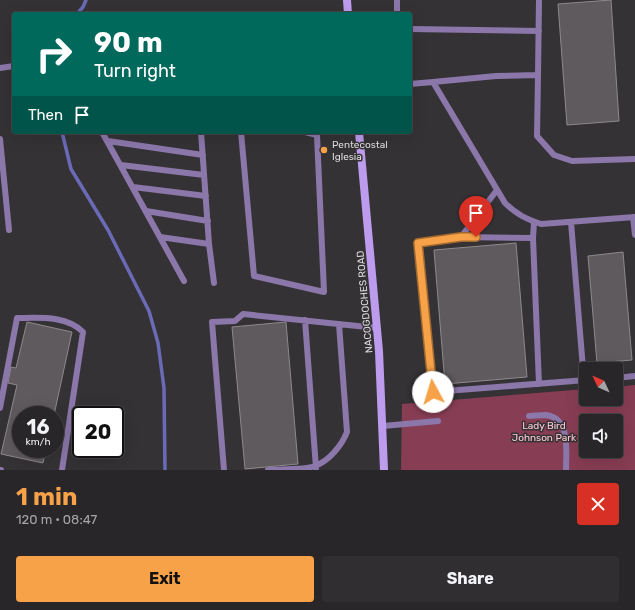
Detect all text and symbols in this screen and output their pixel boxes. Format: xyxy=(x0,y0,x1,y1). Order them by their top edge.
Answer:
text: 90 m xyxy=(94,26,163,59)
icon: right xyxy=(28,28,80,80)
text: Turn right xyxy=(94,60,176,82)
icon: arrive xyxy=(71,104,93,126)
text: Then xyxy=(28,106,63,124)
place label: Pentecostal Iglesia xyxy=(332,139,388,163)
marker: Pentecostal Iglesia xyxy=(319,145,329,155)
pin xyxy=(459,196,493,237)
icon: arrive xyxy=(465,202,487,224)
street label: NACOGDOCHES ROAD xyxy=(355,250,375,354)
north arrow xyxy=(579,362,623,406)
map controls xyxy=(579,362,623,458)
position arrow xyxy=(412,371,454,413)
speed limit sign: 20 xyxy=(72,406,124,458)
button: sound xyxy=(579,414,623,458)
text: 16 xyxy=(27,415,49,439)
park label: Lady Bird Johnson Park xyxy=(512,420,577,444)
text: km/h xyxy=(26,436,50,448)
text: 1 min xyxy=(16,483,77,511)
button: close xyxy=(577,483,619,525)
text: 120 m · 08:47 xyxy=(16,512,97,527)
button: Exit xyxy=(16,556,314,602)
button: Share xyxy=(322,556,619,602)

